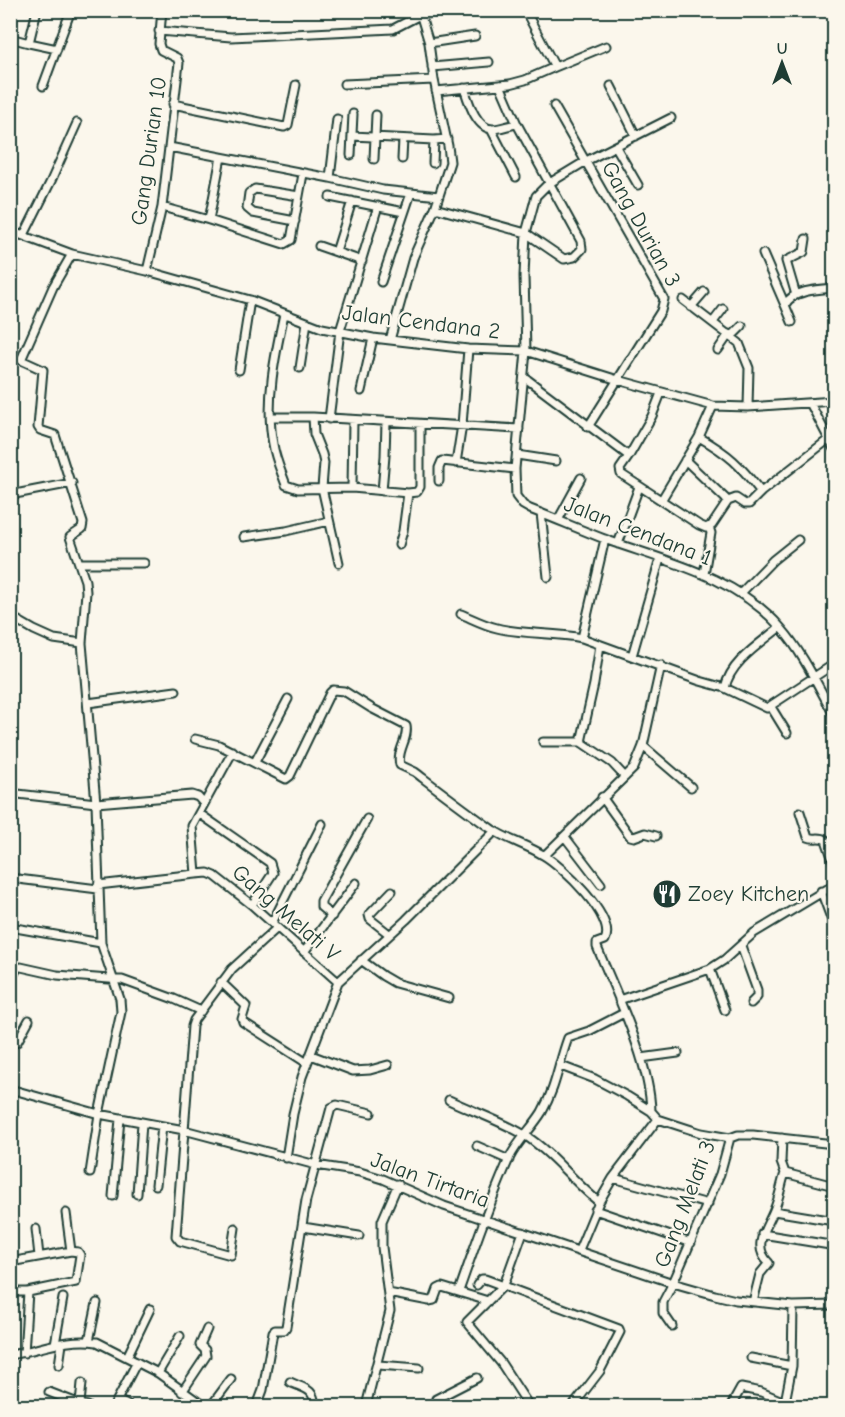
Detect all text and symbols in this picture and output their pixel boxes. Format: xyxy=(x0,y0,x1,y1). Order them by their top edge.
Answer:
north arrow xyxy=(752,33,812,93)
text: U xyxy=(777,40,787,58)
street label: Gang Durian 10 xyxy=(126,75,172,227)
street label: Gang Durian 3 xyxy=(596,157,686,291)
street label: Jalan Cendana 2 xyxy=(340,299,502,345)
street label: Jalan Cendana 1 xyxy=(560,491,716,571)
street label: Gang Melati V xyxy=(227,859,345,967)
restaurant icon: Zoey Kitchen xyxy=(651,878,683,910)
place label: Zoey Kitchen xyxy=(688,881,809,907)
street label: Gang Melati 3 xyxy=(649,1137,721,1271)
street label: Jalan Tirtaria xyxy=(367,1147,493,1213)

